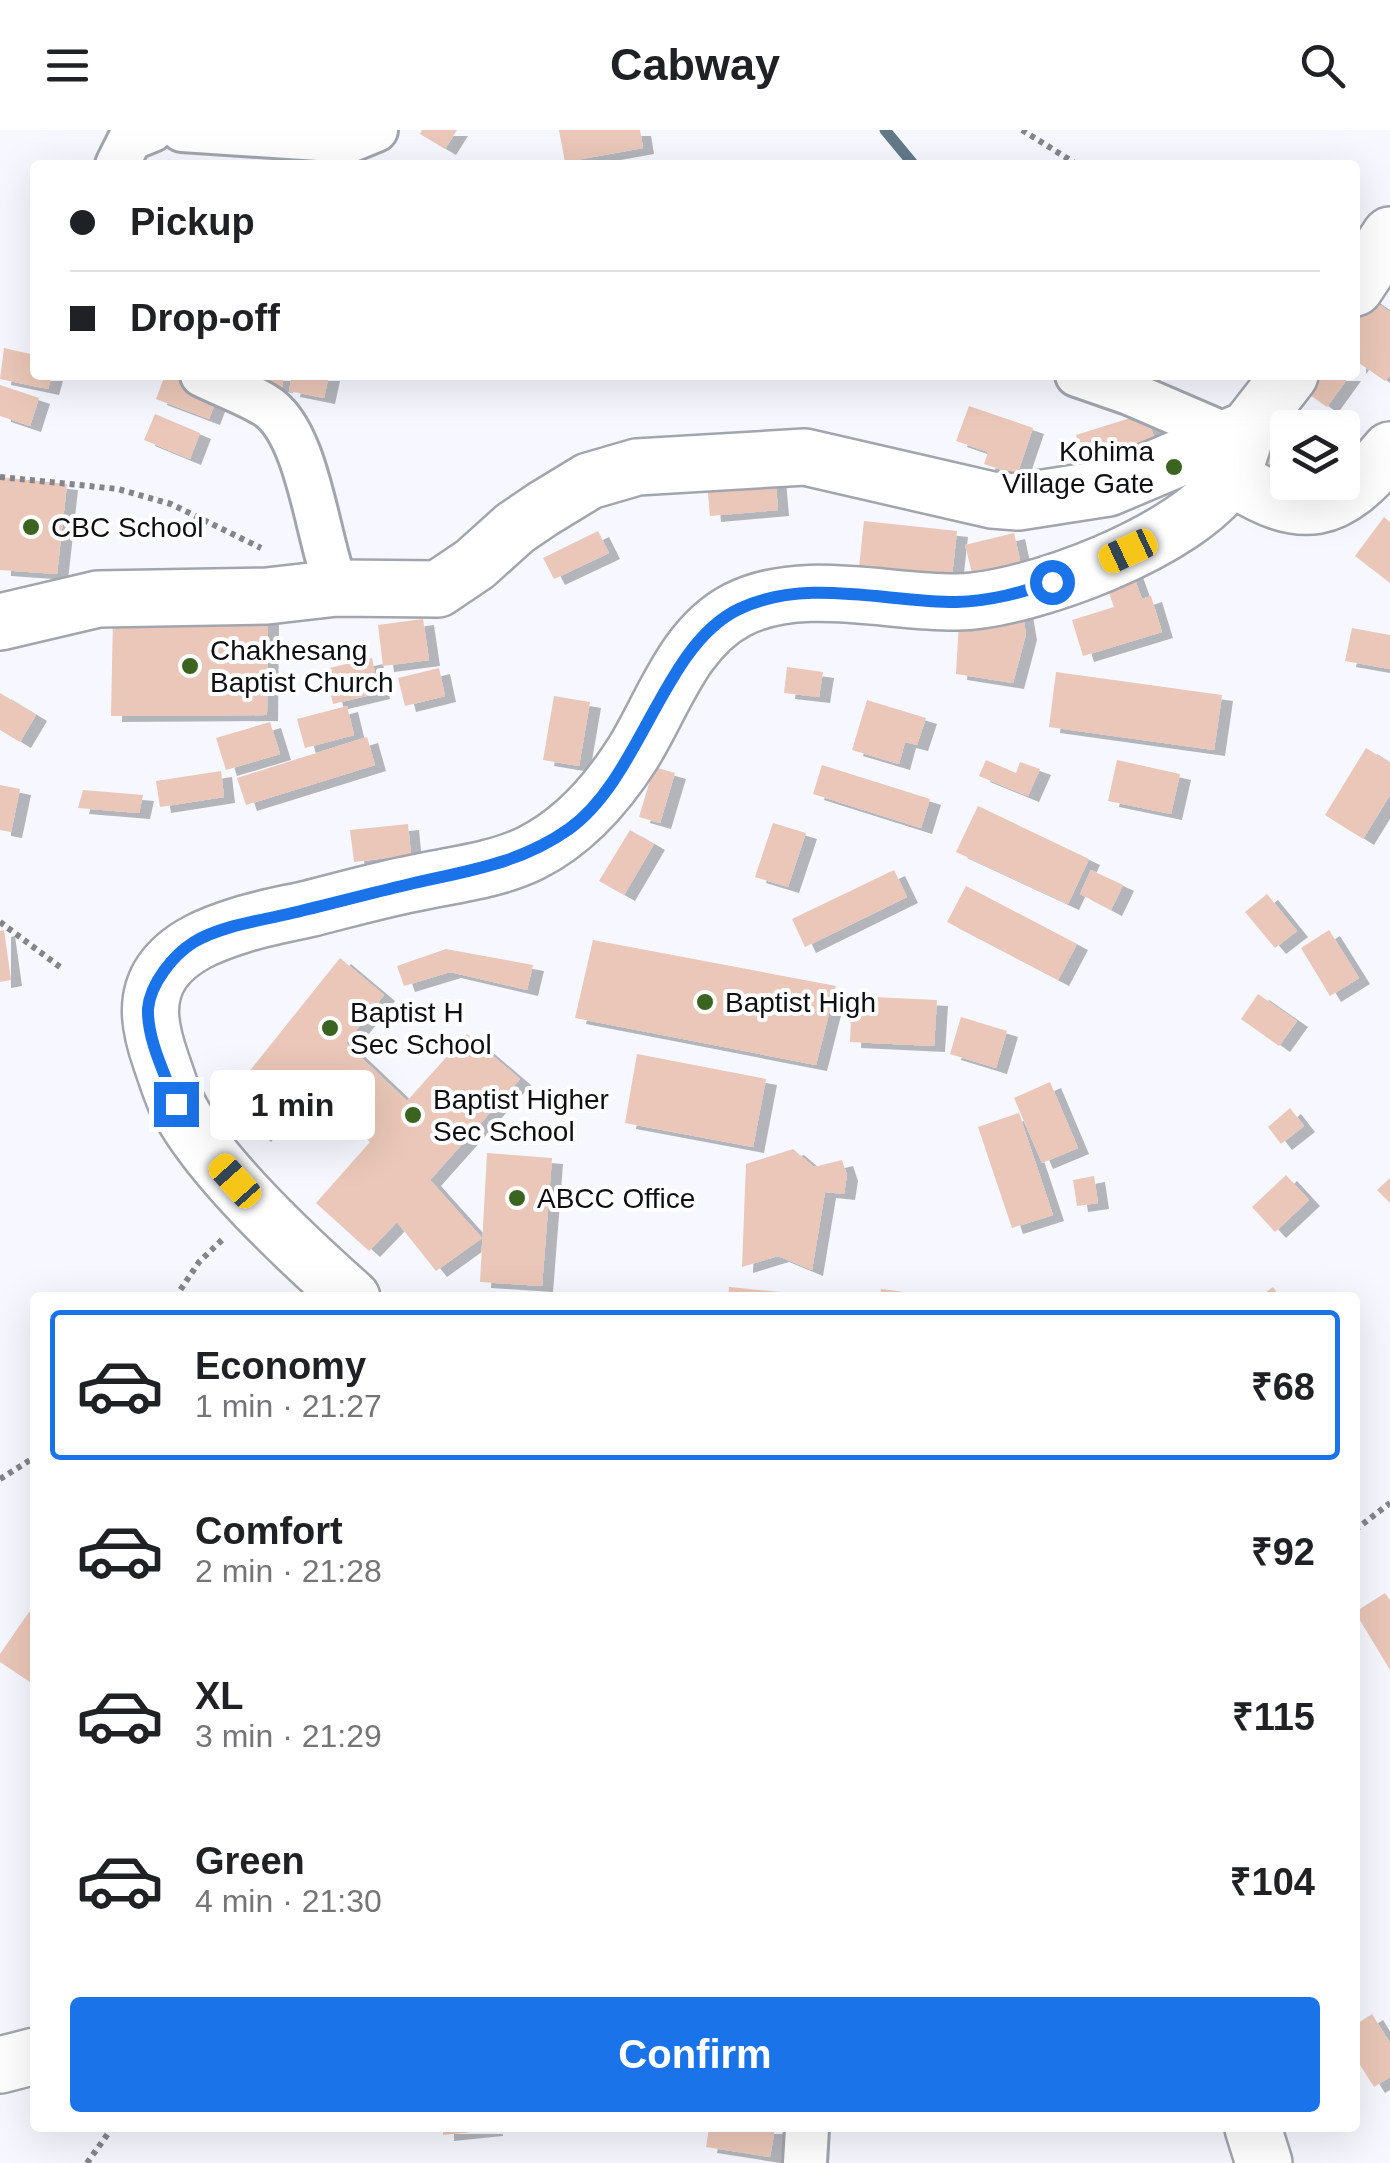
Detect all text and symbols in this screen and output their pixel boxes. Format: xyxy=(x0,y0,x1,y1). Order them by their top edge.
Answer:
icon: menu xyxy=(40,38,95,93)
icon: search xyxy=(1295,38,1350,93)
text: Cabway xyxy=(610,39,780,90)
text: Pickup xyxy=(130,201,255,243)
text: Drop-off xyxy=(130,297,280,339)
map controls xyxy=(1270,410,1360,500)
button: layers xyxy=(1270,410,1360,500)
place label: Kohima Village Gate xyxy=(1002,436,1154,499)
marker: Kohima Village Gate xyxy=(1163,456,1185,478)
place label: CBC School xyxy=(51,512,204,543)
marker: CBC School xyxy=(20,516,42,538)
car xyxy=(1094,525,1162,577)
route start xyxy=(1030,560,1075,605)
place label: Chakhesang Baptist Church xyxy=(210,635,394,698)
marker: Chakhesang Baptist Church xyxy=(179,655,201,677)
place label: Baptist High xyxy=(725,987,876,1018)
marker: Baptist High xyxy=(694,991,716,1013)
place label: Baptist H Sec School xyxy=(350,997,492,1060)
marker: Baptist H Sec School xyxy=(319,1017,341,1039)
callout: 1 min xyxy=(211,1069,376,1139)
route end xyxy=(154,1082,199,1127)
place label: Baptist Higher Sec School xyxy=(433,1084,609,1147)
text: 1 min xyxy=(251,1087,334,1123)
marker: Baptist Higher Sec School xyxy=(402,1104,424,1126)
car xyxy=(204,1149,266,1213)
place label: ABCC Office xyxy=(537,1183,695,1214)
marker: ABCC Office xyxy=(506,1187,528,1209)
icon: car xyxy=(75,1340,165,1430)
text: Economy xyxy=(195,1345,366,1387)
text: ₹68 xyxy=(1251,1366,1315,1408)
text: 1 min · 21:27 xyxy=(195,1388,382,1424)
icon: car xyxy=(75,1505,165,1595)
text: Comfort xyxy=(195,1510,343,1552)
text: ₹92 xyxy=(1251,1531,1315,1573)
text: 2 min · 21:28 xyxy=(195,1553,382,1589)
icon: car xyxy=(75,1670,165,1760)
text: XL xyxy=(195,1675,244,1717)
text: ₹115 xyxy=(1232,1696,1315,1738)
text: 3 min · 21:29 xyxy=(195,1718,382,1754)
icon: car xyxy=(75,1835,165,1925)
text: Green xyxy=(195,1840,305,1882)
text: ₹104 xyxy=(1230,1861,1315,1903)
text: 4 min · 21:30 xyxy=(195,1883,382,1919)
button: Confirm xyxy=(70,1997,1320,2112)

